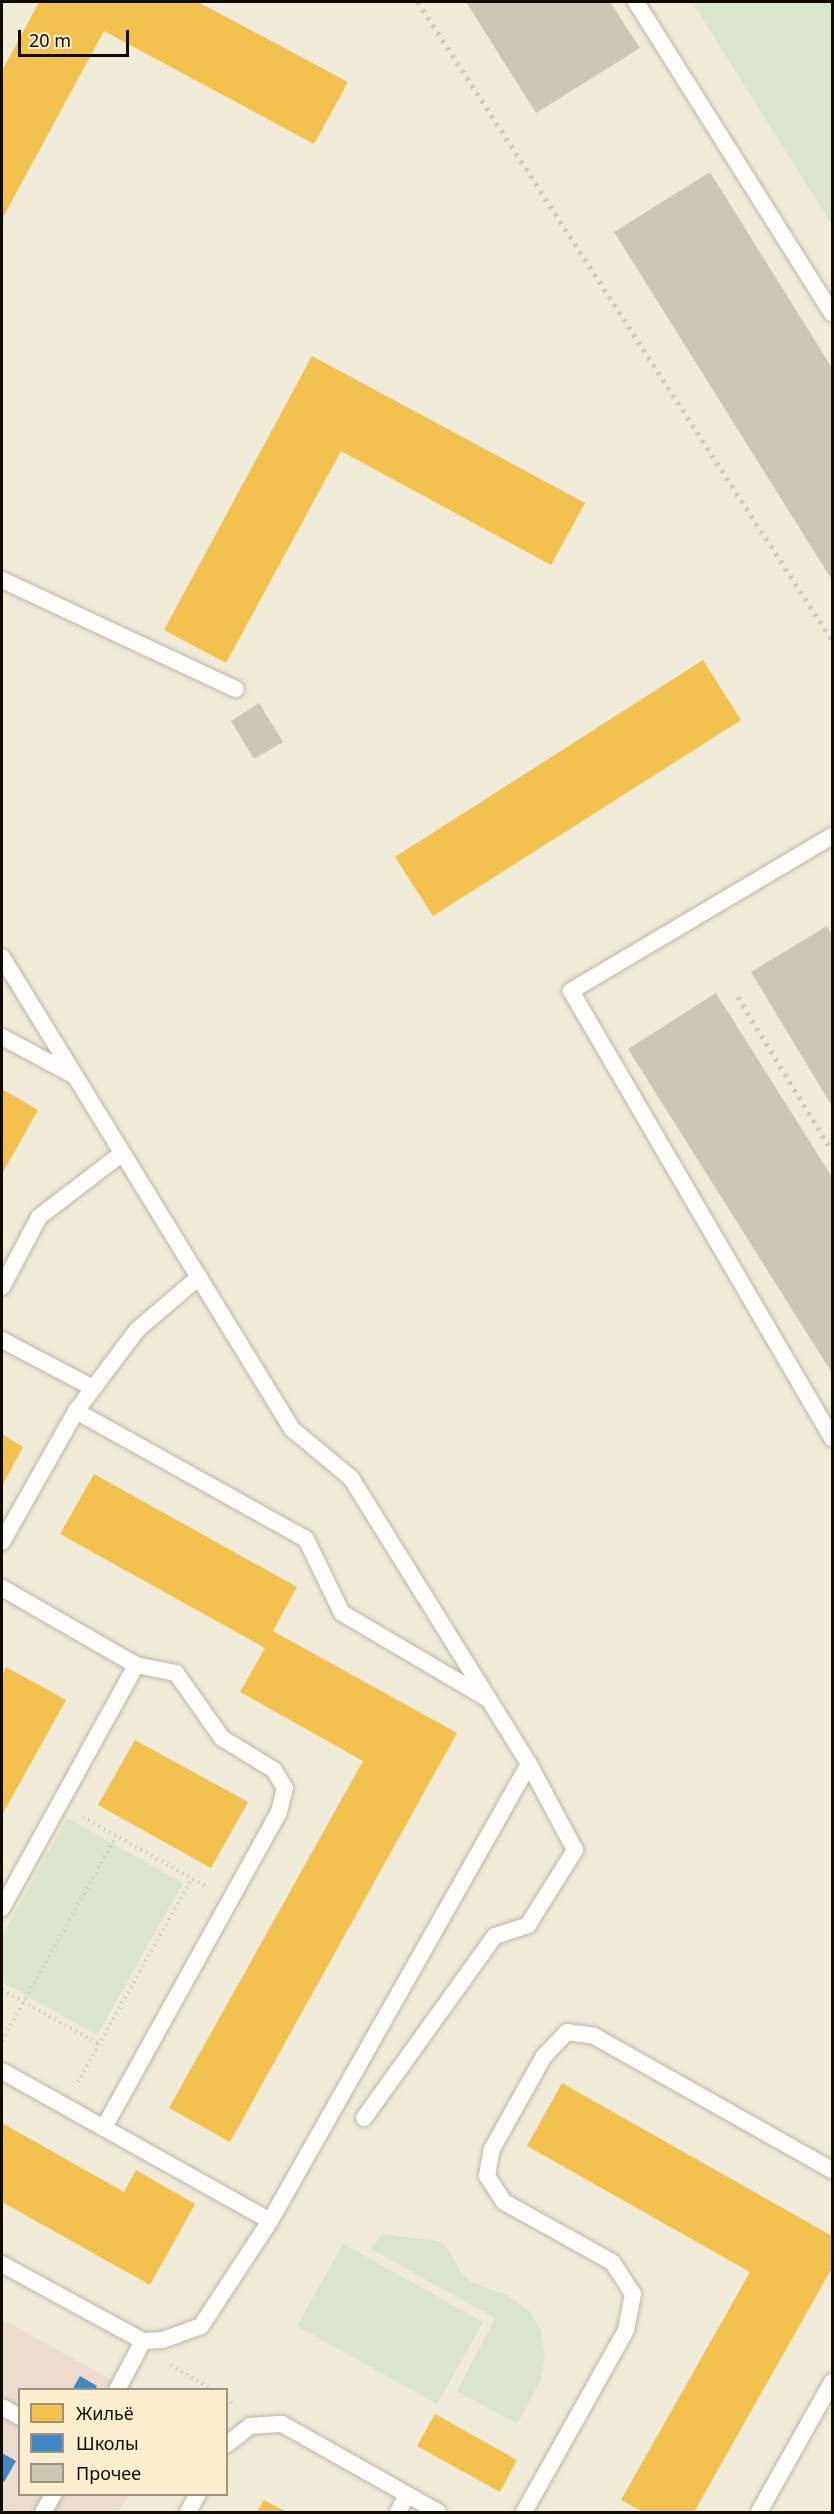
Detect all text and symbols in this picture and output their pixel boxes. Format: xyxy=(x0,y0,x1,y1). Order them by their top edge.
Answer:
scale bar xyxy=(21,18,132,56)
text: 20 m xyxy=(29,28,71,52)
legend xyxy=(18,2388,228,2496)
text: Жильё xyxy=(76,2401,134,2425)
text: Школы xyxy=(76,2431,139,2455)
text: Прочее xyxy=(76,2461,141,2485)

